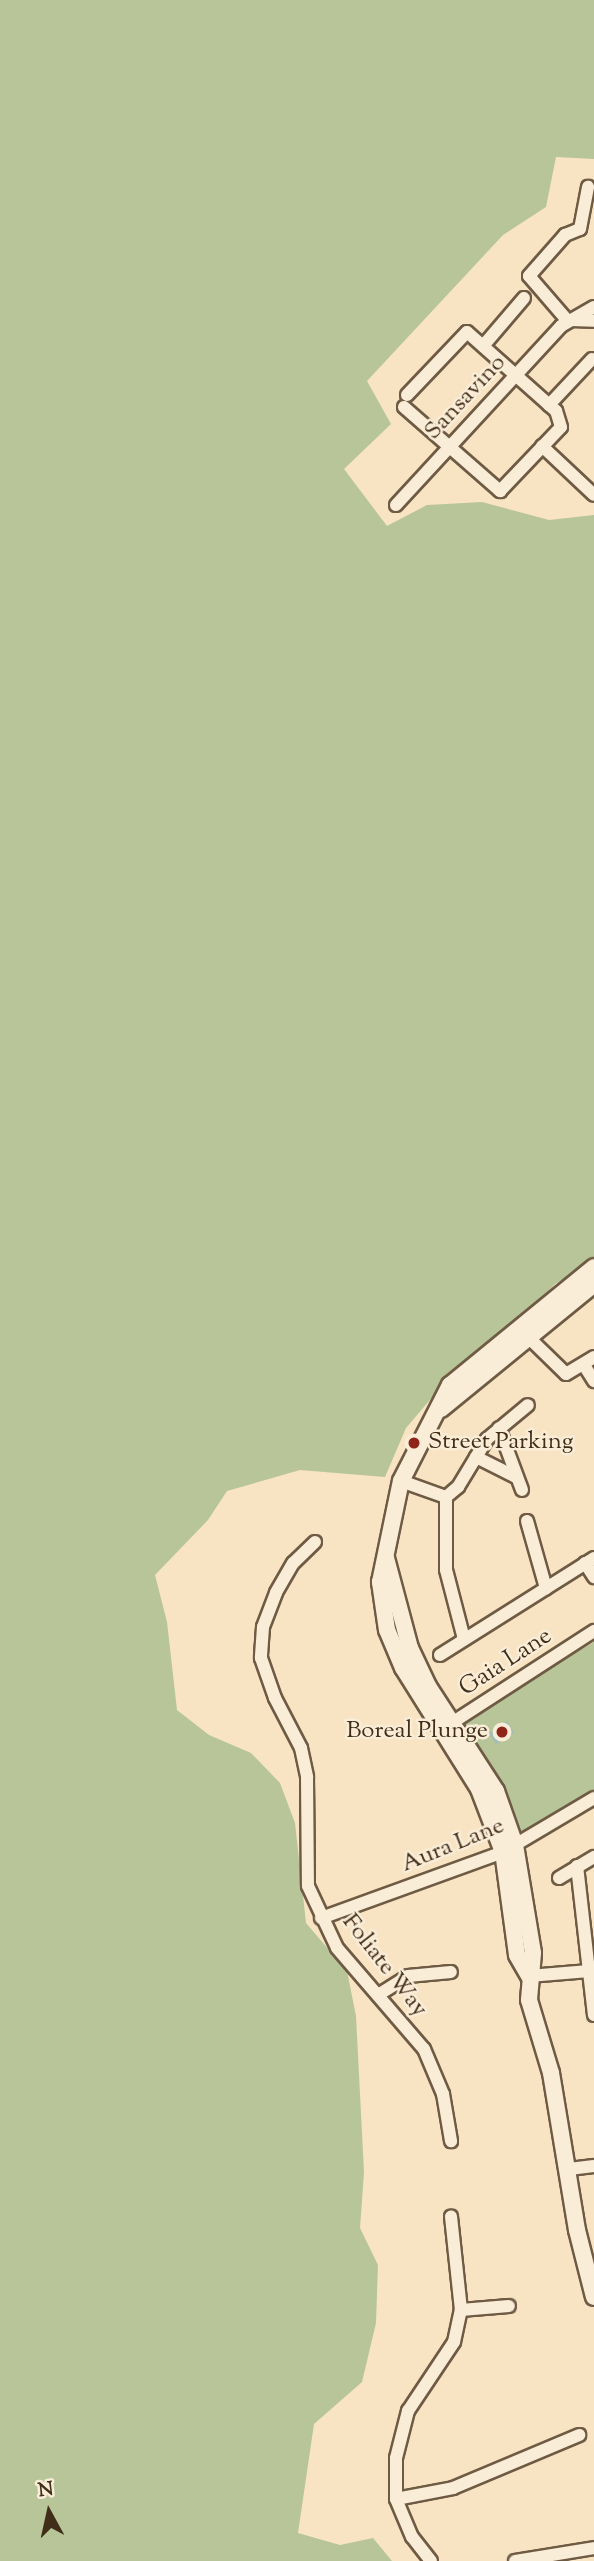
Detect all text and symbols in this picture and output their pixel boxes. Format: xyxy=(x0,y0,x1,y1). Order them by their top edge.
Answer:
street label: Sansavino xyxy=(419,349,513,447)
place label: Street Parking xyxy=(428,1429,573,1457)
marker: Street Parking xyxy=(406,1435,422,1451)
street label: Gaia Lane xyxy=(454,1623,558,1703)
place label: Boreal Plunge xyxy=(346,1718,488,1746)
marker: Boreal Plunge xyxy=(494,1724,510,1740)
street label: Aura Lane xyxy=(397,1812,509,1880)
street label: Foliate Way xyxy=(335,1909,433,2023)
text: N xyxy=(37,2476,55,2505)
north arrow xyxy=(14,2477,84,2547)

